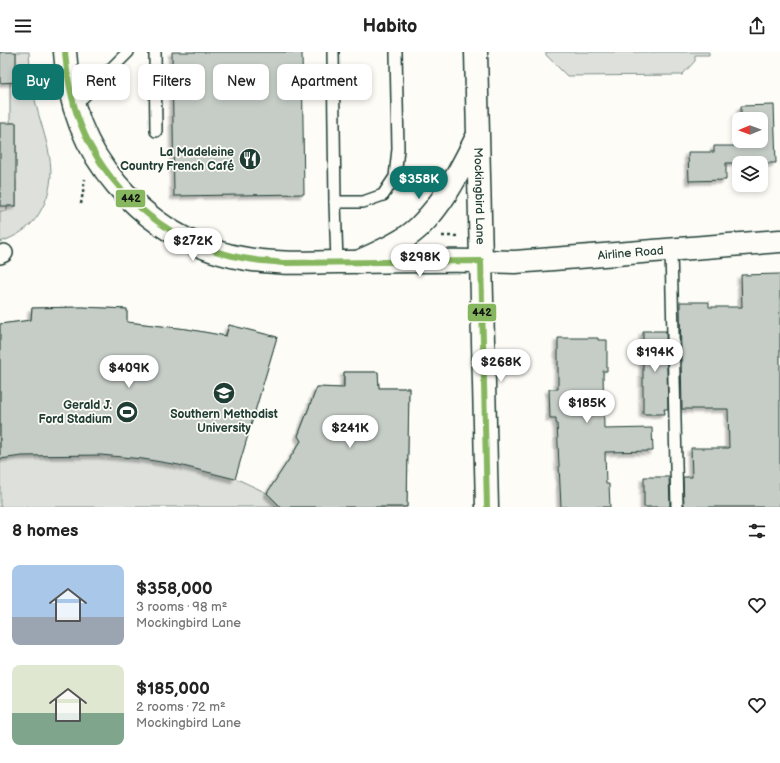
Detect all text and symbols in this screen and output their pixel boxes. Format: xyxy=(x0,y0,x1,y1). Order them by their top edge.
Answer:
icon: menu xyxy=(12,15,34,37)
icon: share xyxy=(746,15,768,37)
text: Habito xyxy=(363,16,417,37)
chip: Buy xyxy=(12,64,64,100)
chip: Rent xyxy=(72,64,130,100)
chip: Filters xyxy=(138,64,205,100)
chip: New xyxy=(213,64,269,100)
chip: Apartment xyxy=(277,64,372,100)
north arrow xyxy=(732,112,768,148)
map controls xyxy=(732,112,768,192)
place label: La Madeleine Country French Café xyxy=(120,145,234,174)
restaurant icon: La Madeleine Country French Café xyxy=(237,146,263,172)
street label: Mockingbird Lane xyxy=(470,147,488,245)
button: layers xyxy=(732,156,768,192)
pin: $358K xyxy=(391,166,447,200)
text: $358K xyxy=(399,171,439,187)
line badge: 442 xyxy=(115,189,146,208)
text: 442 xyxy=(121,192,141,205)
pin: $272K xyxy=(165,228,221,262)
text: $272K xyxy=(173,233,213,249)
street label: Airline Road xyxy=(597,243,664,263)
pin: $298K xyxy=(392,244,448,278)
text: $298K xyxy=(400,249,440,265)
line badge: 442 xyxy=(467,303,497,322)
text: 442 xyxy=(472,306,492,319)
pin: $194K xyxy=(627,339,683,373)
text: $194K xyxy=(636,344,674,360)
pin: $268K xyxy=(473,349,529,383)
text: $268K xyxy=(481,354,521,370)
pin: $409K xyxy=(101,355,157,389)
text: $409K xyxy=(109,360,149,376)
school or university icon: Southern Methodist University xyxy=(211,380,237,406)
pin: $185K xyxy=(559,390,615,424)
text: $185K xyxy=(568,395,606,411)
place label: Gerald J. Ford Stadium xyxy=(39,398,112,427)
sports icon: Gerald J. Ford Stadium xyxy=(114,399,140,425)
place label: Southern Methodist University xyxy=(170,407,278,436)
pin: $241K xyxy=(322,415,378,449)
text: $241K xyxy=(331,420,369,436)
icon: filters xyxy=(746,520,768,542)
text: 8 homes xyxy=(12,521,78,541)
text: $358,000 xyxy=(136,579,213,599)
icon: home xyxy=(44,581,92,629)
icon: heart xyxy=(746,594,768,616)
text: 3 rooms · 98 m² xyxy=(136,599,227,615)
text: Mockingbird Lane xyxy=(136,615,241,631)
text: $185,000 xyxy=(136,679,210,699)
icon: home xyxy=(44,681,92,729)
icon: heart xyxy=(746,694,768,716)
text: 2 rooms · 72 m² xyxy=(136,699,226,715)
text: Mockingbird Lane xyxy=(136,715,241,731)

